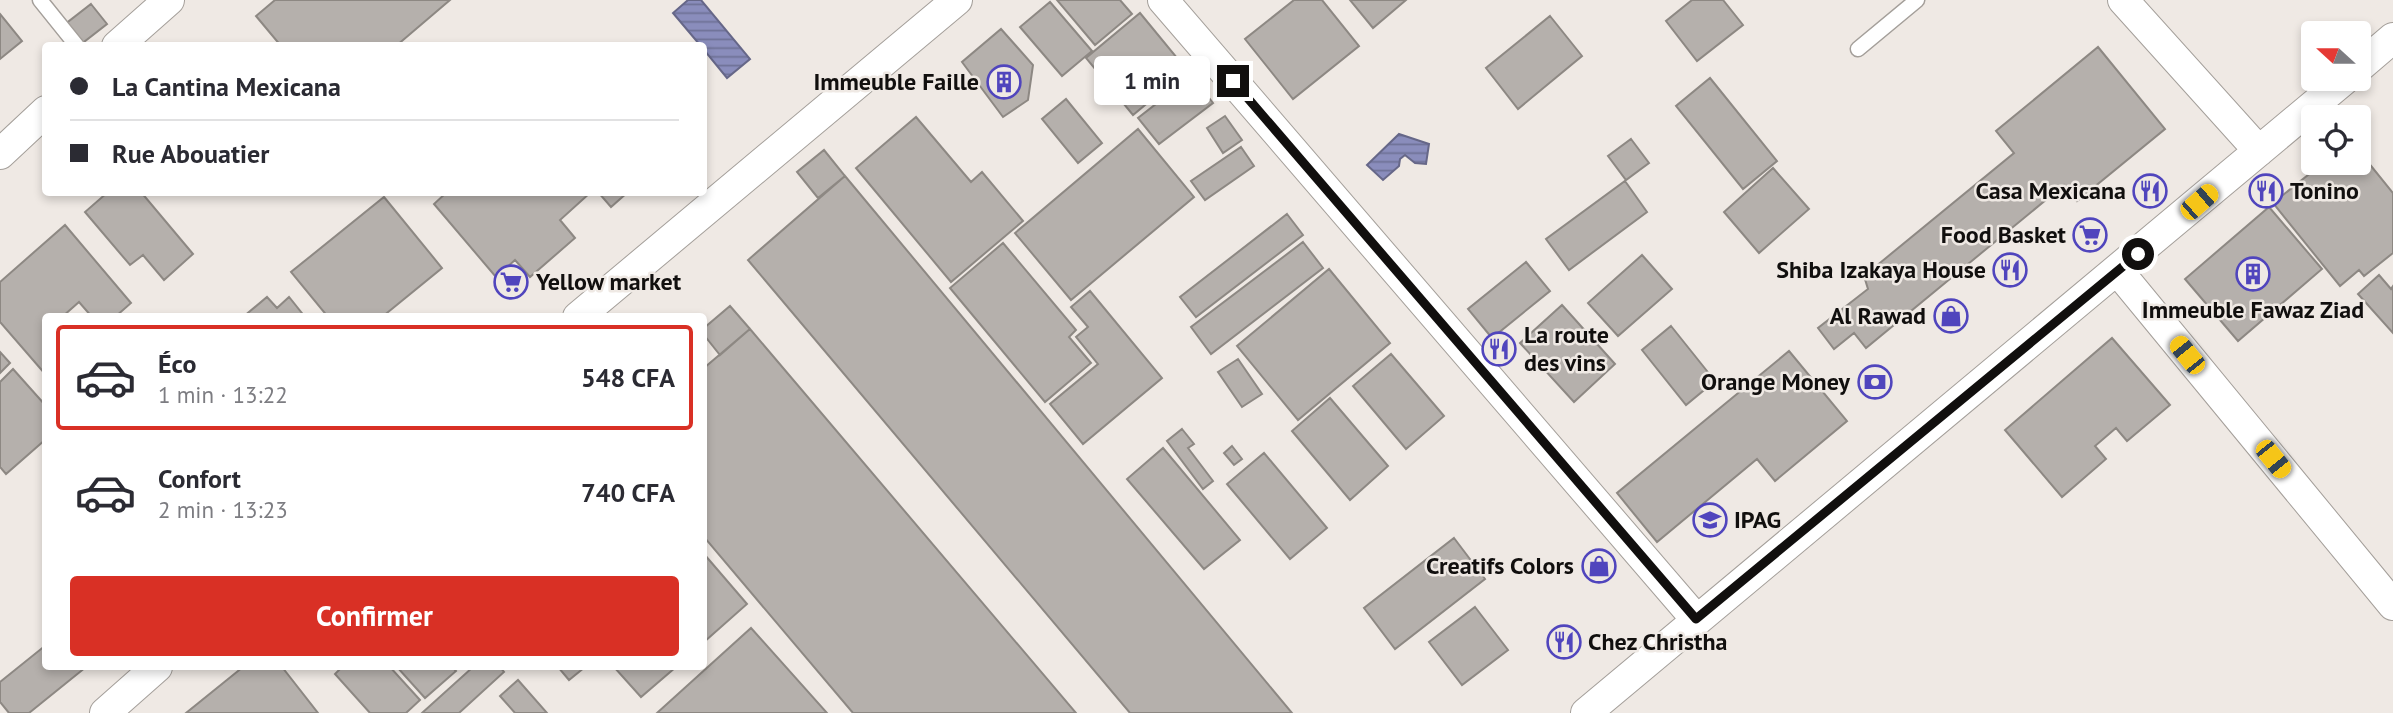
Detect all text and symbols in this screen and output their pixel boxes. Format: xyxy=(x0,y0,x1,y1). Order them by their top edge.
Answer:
north arrow xyxy=(2301,21,2371,91)
map controls xyxy=(2301,21,2371,175)
callout: 1 min xyxy=(1093,56,1208,106)
building icon: Immeuble Faille xyxy=(985,63,1023,101)
route end xyxy=(1217,65,1249,97)
place label: Immeuble Faille xyxy=(813,66,979,97)
text: 1 min xyxy=(1124,66,1180,95)
text: La Cantina Mexicana xyxy=(112,70,341,103)
button: locate xyxy=(2301,105,2371,175)
text: Rue Abouatier xyxy=(112,137,269,170)
restaurant icon: Casa Mexicana xyxy=(2131,172,2169,210)
restaurant icon: Tonino xyxy=(2247,172,2285,210)
place label: Casa Mexicana xyxy=(1976,175,2126,206)
place label: Tonino xyxy=(2290,175,2359,206)
car xyxy=(2177,180,2222,224)
supermarket icon: Food Basket xyxy=(2071,216,2109,254)
place label: Food Basket xyxy=(1941,219,2067,250)
route start xyxy=(2122,238,2154,270)
restaurant icon: Shiba Izakaya House xyxy=(1991,251,2029,289)
place label: Shiba Izakaya House xyxy=(1776,254,1986,285)
building icon: Immeuble Fawaz Ziad xyxy=(2234,255,2272,293)
supermarket icon: Yellow market xyxy=(492,263,530,301)
place label: Yellow market xyxy=(535,266,682,297)
place label: Immeuble Fawaz Ziad xyxy=(2142,294,2364,325)
shop icon: Al Rawad xyxy=(1932,297,1970,335)
place label: Al Rawad xyxy=(1830,300,1926,331)
place label: La route des vins xyxy=(1524,319,1609,378)
restaurant icon: La route des vins xyxy=(1480,330,1518,368)
car xyxy=(2166,332,2209,378)
icon: car xyxy=(74,346,137,409)
text: Éco xyxy=(158,347,196,380)
text: 548 CFA xyxy=(581,361,675,394)
bank icon: Orange Money xyxy=(1856,363,1894,401)
place label: Orange Money xyxy=(1701,366,1851,397)
text: 1 min · 13:22 xyxy=(158,380,288,409)
car xyxy=(2252,436,2295,482)
icon: car xyxy=(74,461,137,524)
text: Confort xyxy=(158,462,241,495)
text: 740 CFA xyxy=(581,476,675,509)
text: 2 min · 13:23 xyxy=(158,495,288,524)
school or university icon: IPAG xyxy=(1691,501,1729,539)
place label: IPAG xyxy=(1734,504,1781,535)
shop icon: Creatifs Colors xyxy=(1580,547,1618,585)
place label: Creatifs Colors xyxy=(1426,550,1574,581)
button: Confirmer xyxy=(70,576,679,656)
restaurant icon: Chez Christha xyxy=(1545,623,1583,661)
place label: Chez Christha xyxy=(1588,626,1727,657)

